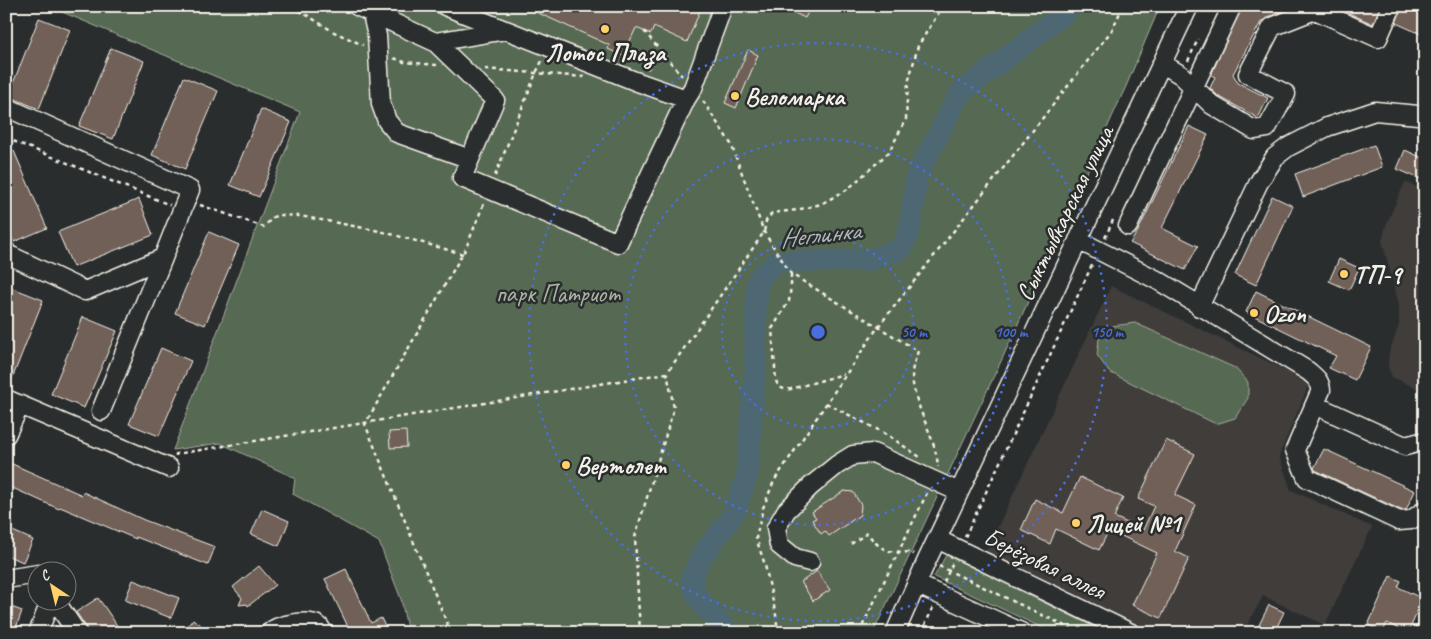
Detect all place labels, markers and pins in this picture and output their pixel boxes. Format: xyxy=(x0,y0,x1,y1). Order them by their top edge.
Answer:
marker: Лотос Плаза xyxy=(599,23,611,35)
place label: Лотос Плаза xyxy=(545,37,667,69)
place label: Веломарка xyxy=(745,81,846,113)
marker: Веломарка xyxy=(729,90,741,102)
place label: ТП-9 xyxy=(1354,259,1404,291)
marker: ТП-9 xyxy=(1338,268,1350,280)
place label: Ozon xyxy=(1264,298,1306,330)
marker: Ozon xyxy=(1248,307,1260,319)
centre of rings xyxy=(809,323,827,341)
place label: Вертолет xyxy=(576,450,668,482)
marker: Вертолет xyxy=(560,459,572,471)
place label: Лицей №1 xyxy=(1086,508,1183,540)
marker: Лицей №1 xyxy=(1070,517,1082,529)

